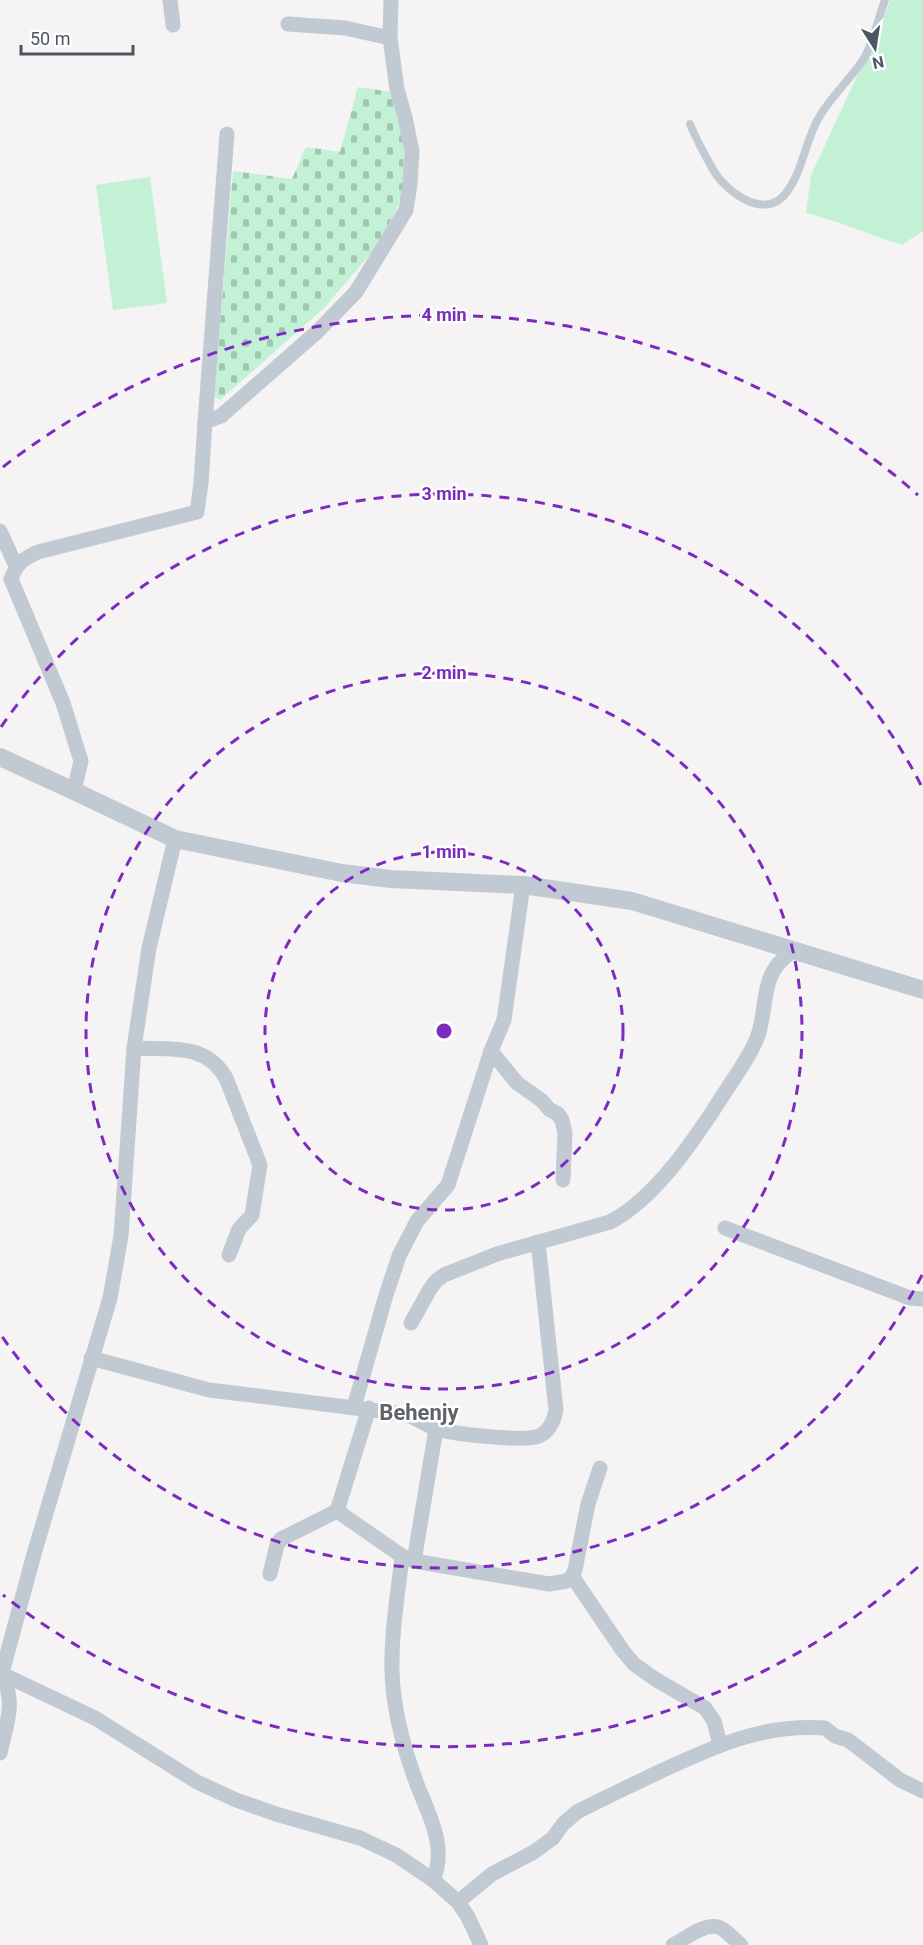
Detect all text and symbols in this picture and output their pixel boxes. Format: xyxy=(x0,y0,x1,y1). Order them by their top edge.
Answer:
scale bar xyxy=(21,18,134,56)
north arrow xyxy=(845,18,905,78)
text: 50 m xyxy=(30,28,70,49)
text: N xyxy=(871,52,886,73)
text: 4 min xyxy=(421,304,467,325)
text: 3 min xyxy=(421,483,467,504)
text: 2 min xyxy=(421,662,467,683)
text: 1 min xyxy=(421,841,467,862)
centre of rings xyxy=(434,1021,454,1041)
district label: Behenjy xyxy=(379,1400,460,1425)

